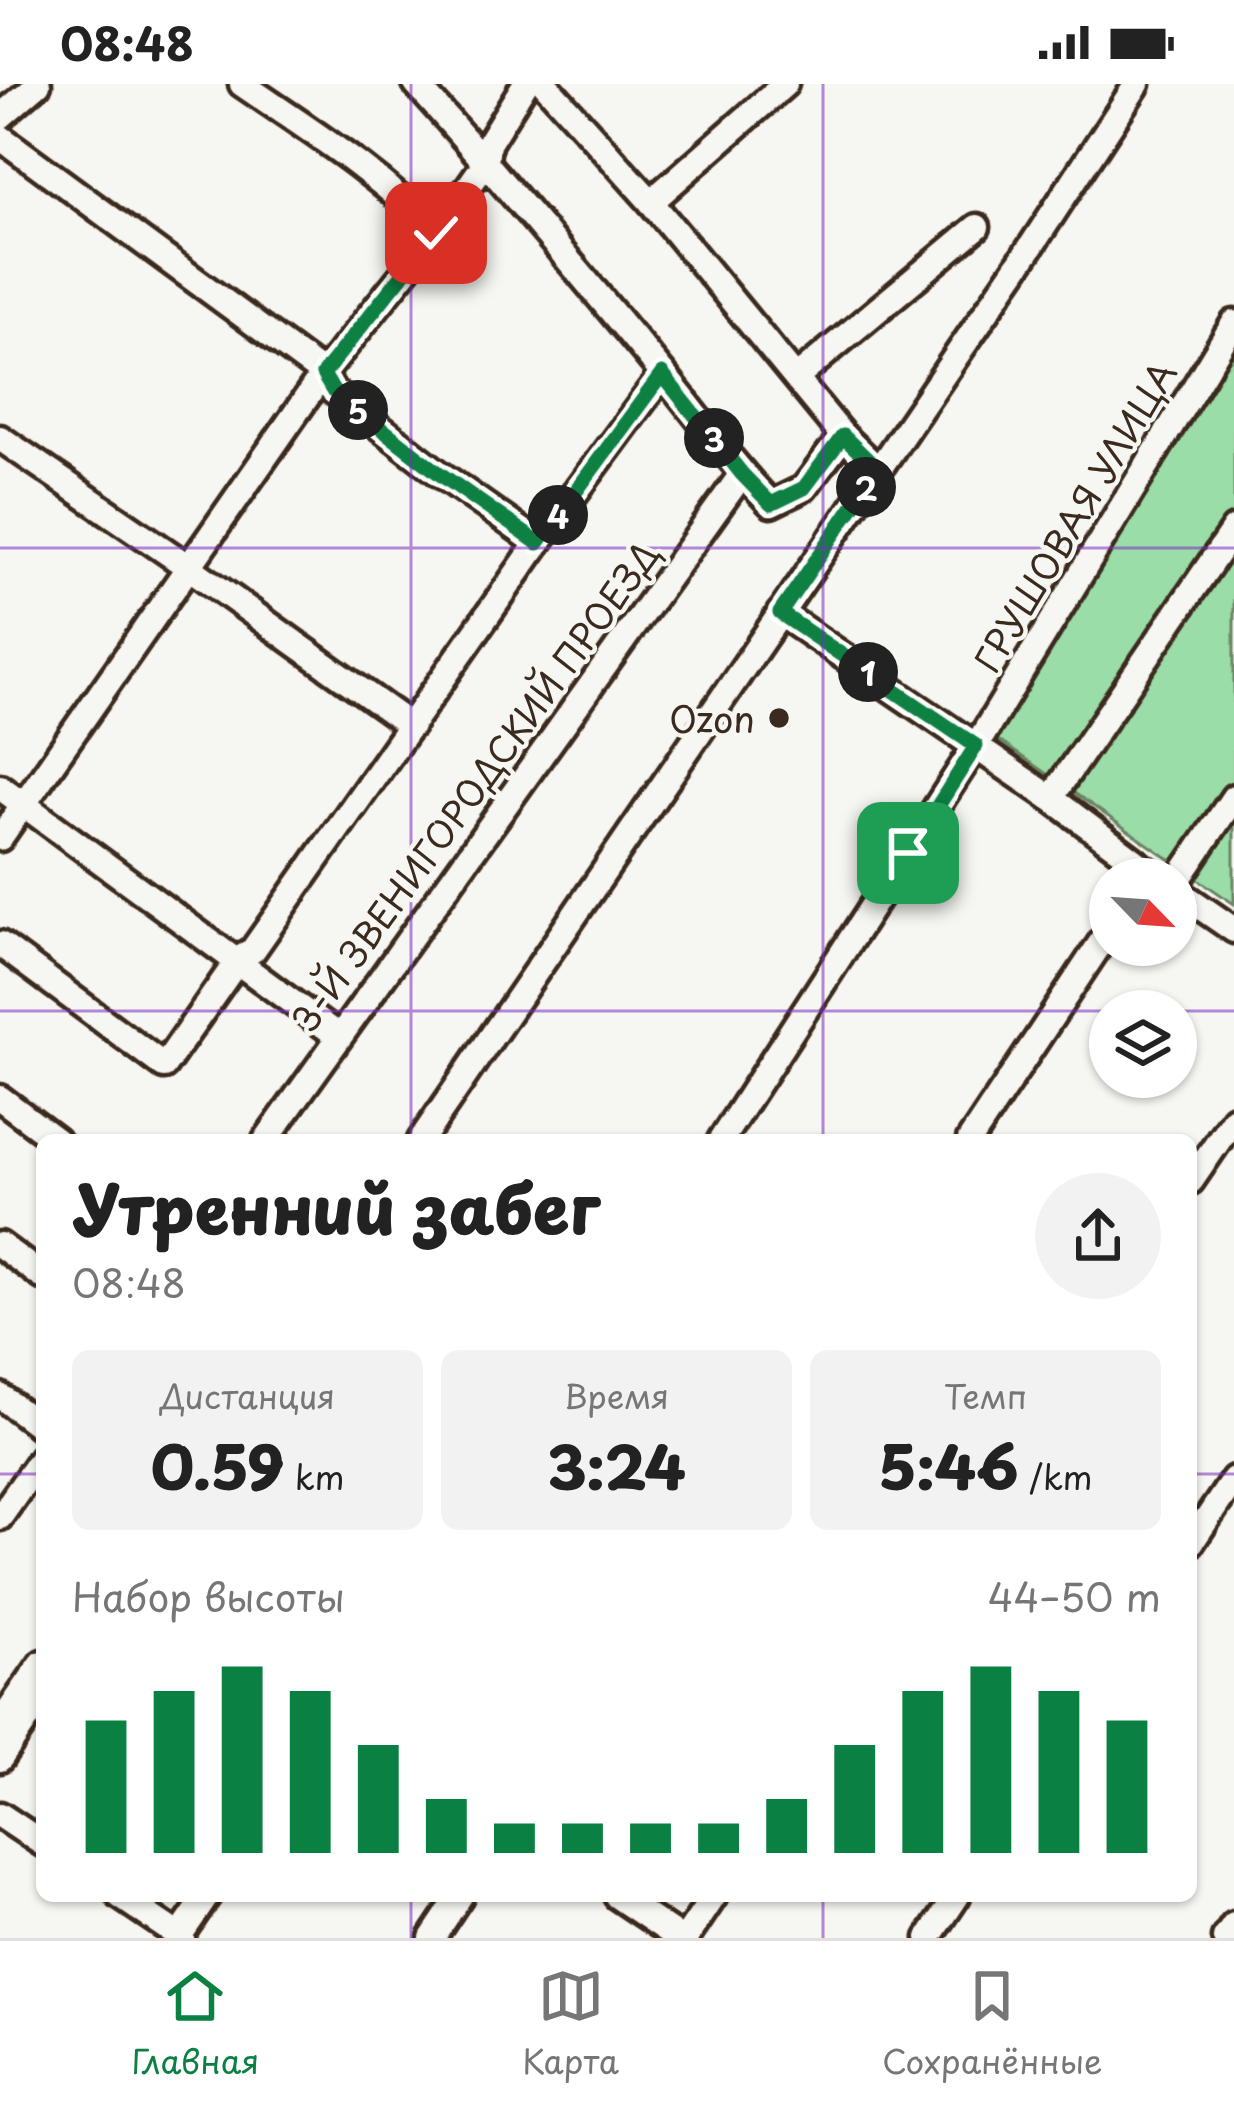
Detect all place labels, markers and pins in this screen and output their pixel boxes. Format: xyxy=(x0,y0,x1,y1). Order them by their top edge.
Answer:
pin xyxy=(385,182,487,284)
pin: 5 xyxy=(328,380,388,440)
pin: 3 xyxy=(684,408,744,468)
pin: 2 xyxy=(836,457,896,517)
pin: 4 xyxy=(528,485,588,545)
pin: 1 xyxy=(838,642,898,702)
place label: Ozon xyxy=(669,691,755,745)
marker: Ozon xyxy=(766,705,792,731)
pin xyxy=(857,802,959,904)

